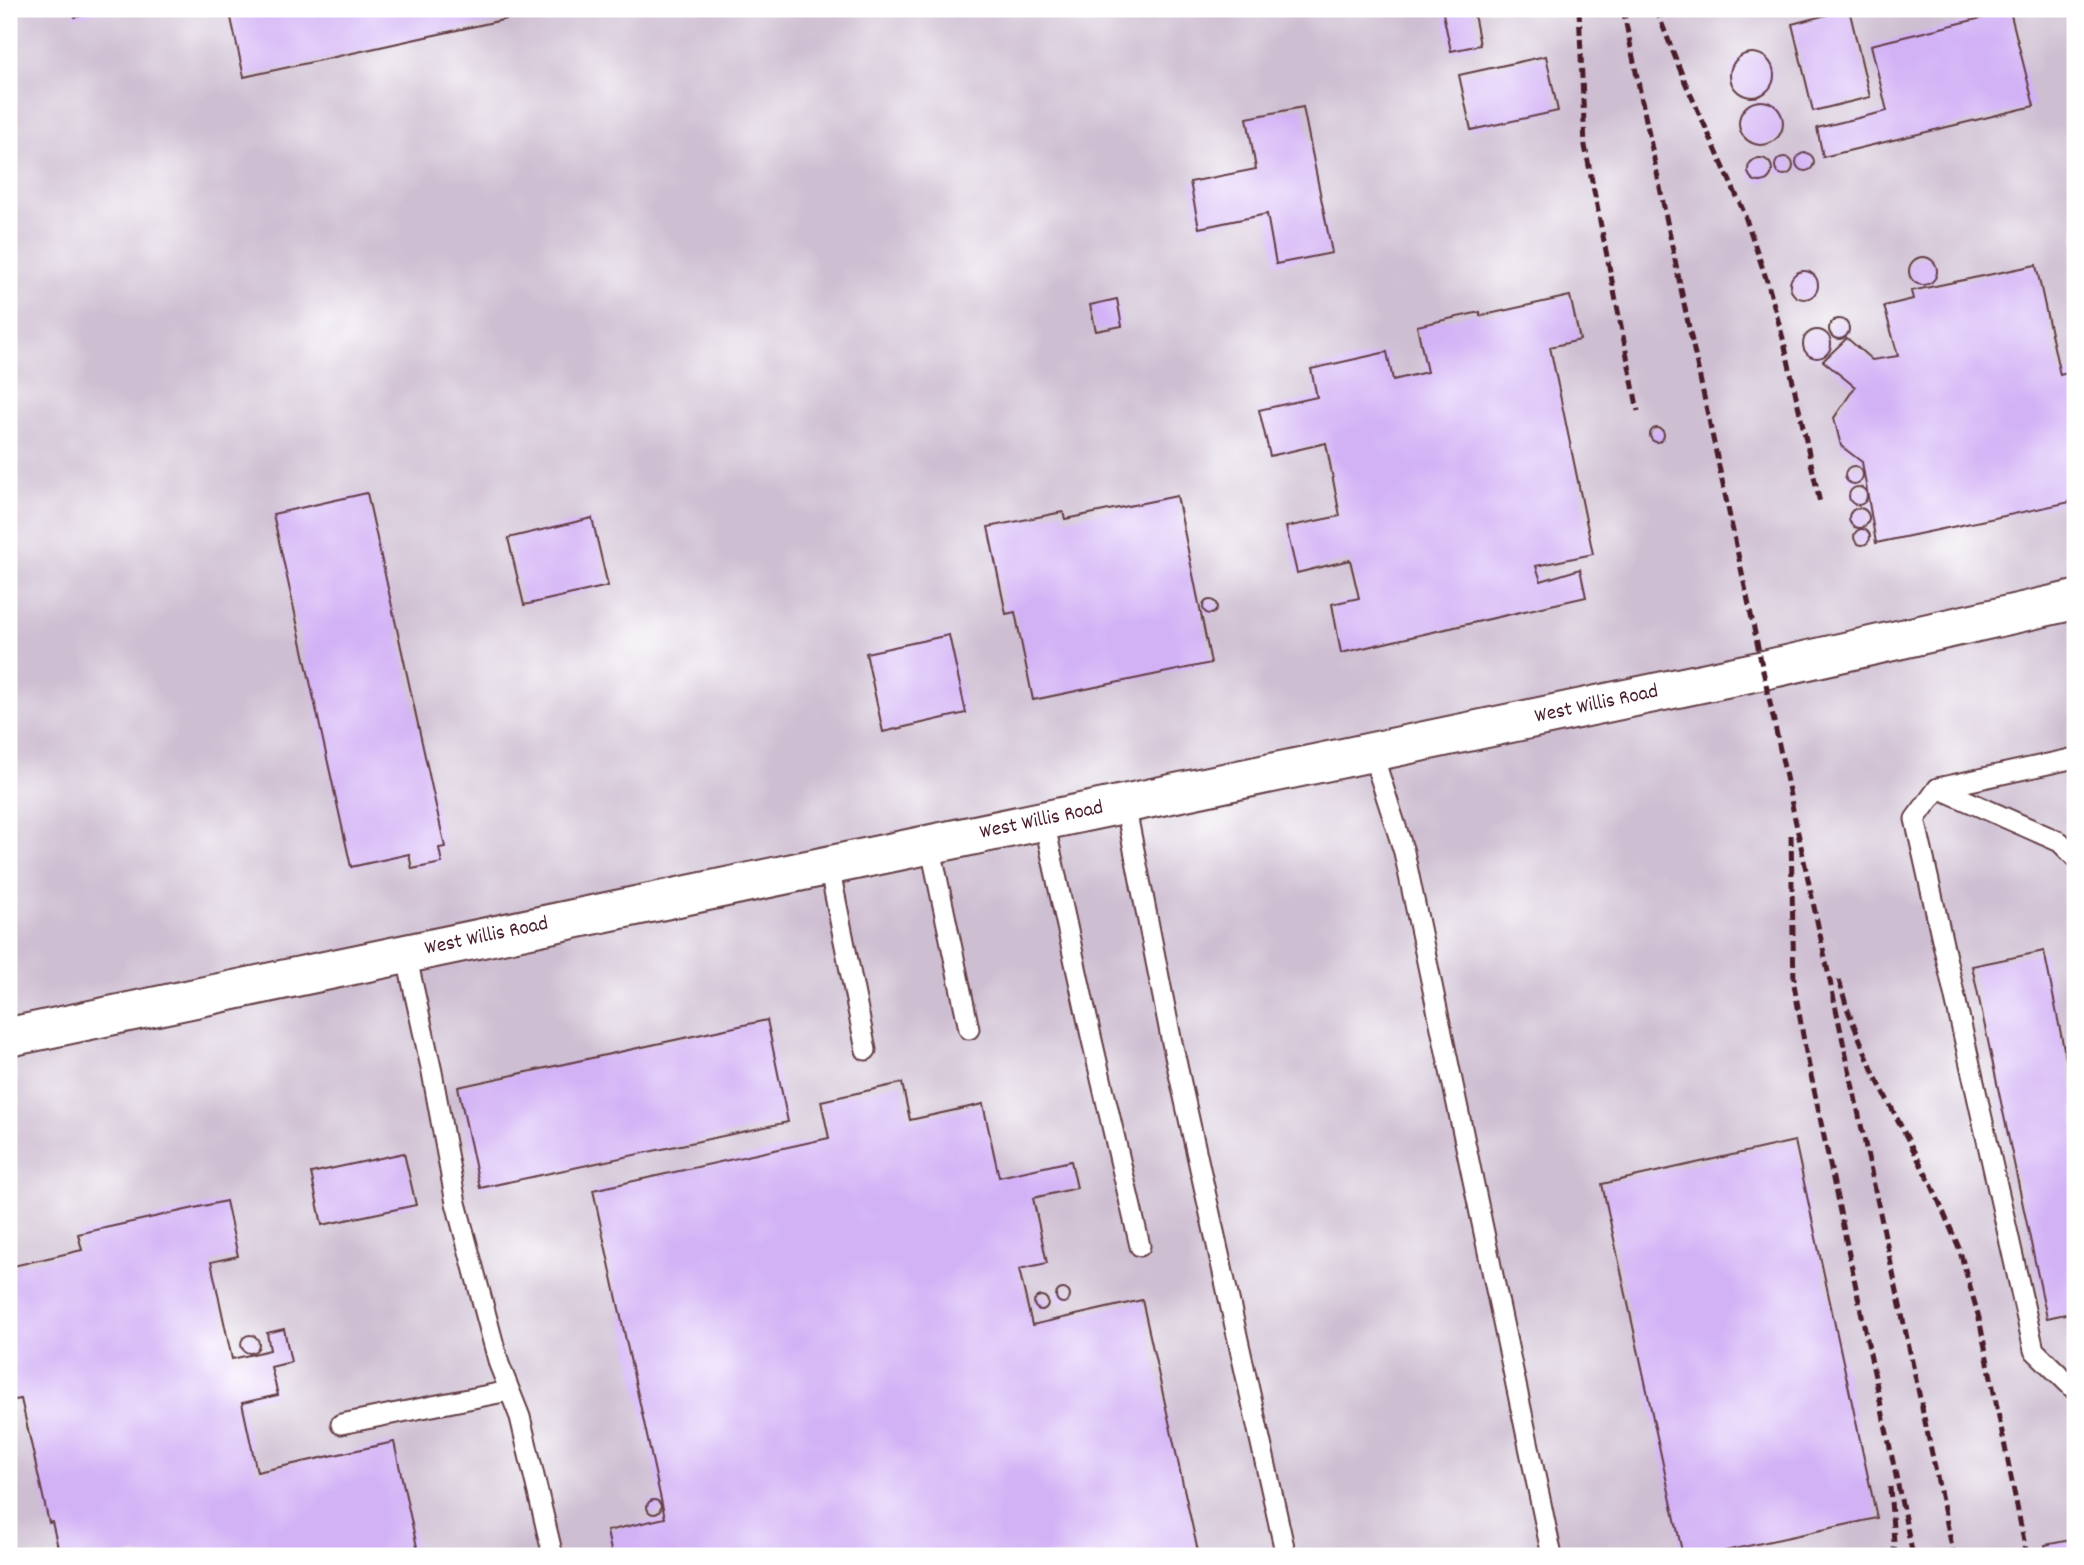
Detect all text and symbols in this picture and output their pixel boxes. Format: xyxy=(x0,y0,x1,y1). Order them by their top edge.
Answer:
street label: West Willis Road xyxy=(1532,677,1661,733)
street label: West Willis Road xyxy=(977,794,1106,849)
street label: West Willis Road xyxy=(422,910,551,965)

